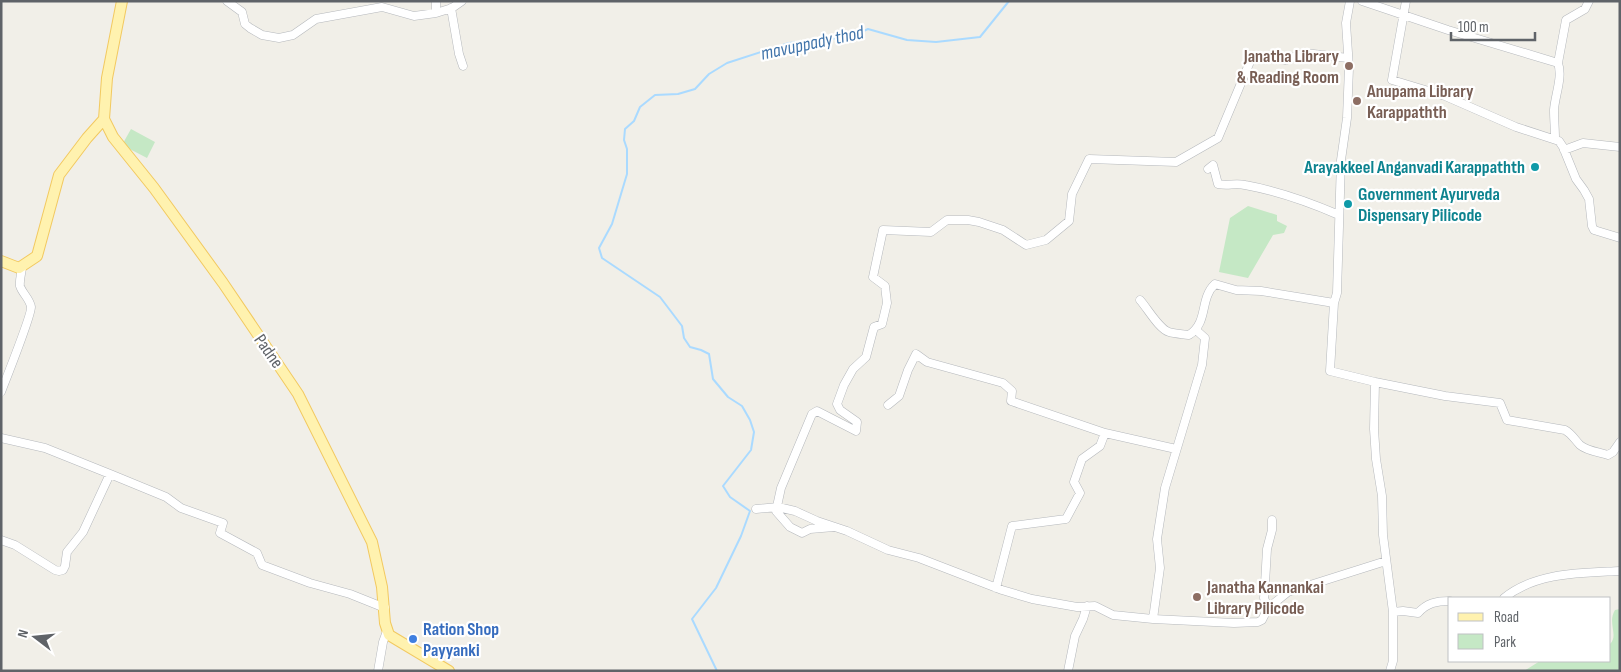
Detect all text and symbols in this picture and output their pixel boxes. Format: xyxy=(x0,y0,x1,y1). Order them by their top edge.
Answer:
scale bar xyxy=(1451,10,1535,42)
text: 100 m xyxy=(1458,18,1489,37)
water label: mavuppady thod xyxy=(759,21,867,66)
place label: Janatha Library & Reading Room xyxy=(1237,46,1339,88)
marker: Janatha Library & Reading Room xyxy=(1343,60,1355,72)
place label: Anupama Library Karappathth xyxy=(1366,81,1474,123)
marker: Anupama Library Karappathth xyxy=(1351,95,1363,107)
place label: Arayakkeel Anganvadi Karappathth xyxy=(1303,157,1525,178)
marker: Arayakkeel Anganvadi Karappathth xyxy=(1529,161,1541,173)
place label: Government Ayurveda Dispensary Pilicode xyxy=(1358,184,1500,226)
marker: Government Ayurveda Dispensary Pilicode xyxy=(1342,198,1354,210)
street label: Padne xyxy=(249,330,288,372)
place label: Janatha Kannankai Library Pilicode xyxy=(1206,577,1324,619)
marker: Janatha Kannankai Library Pilicode xyxy=(1191,591,1203,603)
legend xyxy=(1448,597,1611,662)
text: Road xyxy=(1494,608,1519,627)
north arrow xyxy=(10,612,60,662)
place label: Ration Shop Payyanki xyxy=(423,619,499,661)
text: N xyxy=(14,628,32,639)
marker: Ration Shop Payyanki xyxy=(407,633,419,645)
text: Park xyxy=(1494,633,1516,652)

